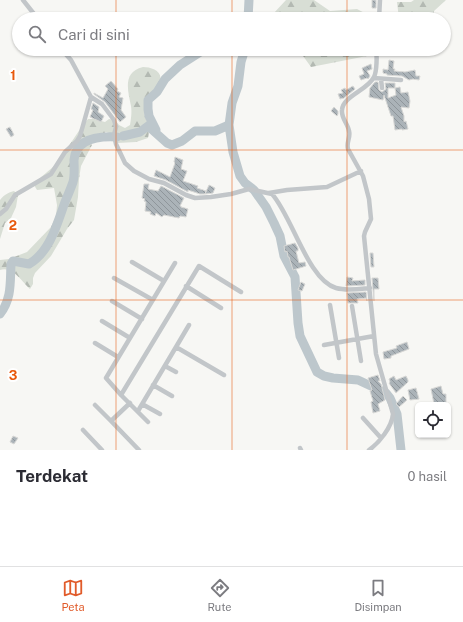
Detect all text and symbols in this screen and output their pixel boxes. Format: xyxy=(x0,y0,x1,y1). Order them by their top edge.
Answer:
search box xyxy=(12,12,451,56)
icon: search xyxy=(26,23,48,45)
text: Cari di sini xyxy=(58,26,130,43)
text: 1 xyxy=(10,68,16,83)
text: 2 xyxy=(9,218,17,233)
text: 3 xyxy=(9,368,18,383)
map controls xyxy=(415,402,451,438)
button: locate xyxy=(415,402,451,438)
text: Terdekat xyxy=(16,466,88,486)
text: 0 hasil xyxy=(407,469,447,484)
tab: Peta xyxy=(61,577,85,613)
tab: Rute xyxy=(207,577,232,613)
tab: Disimpan xyxy=(354,577,402,613)

